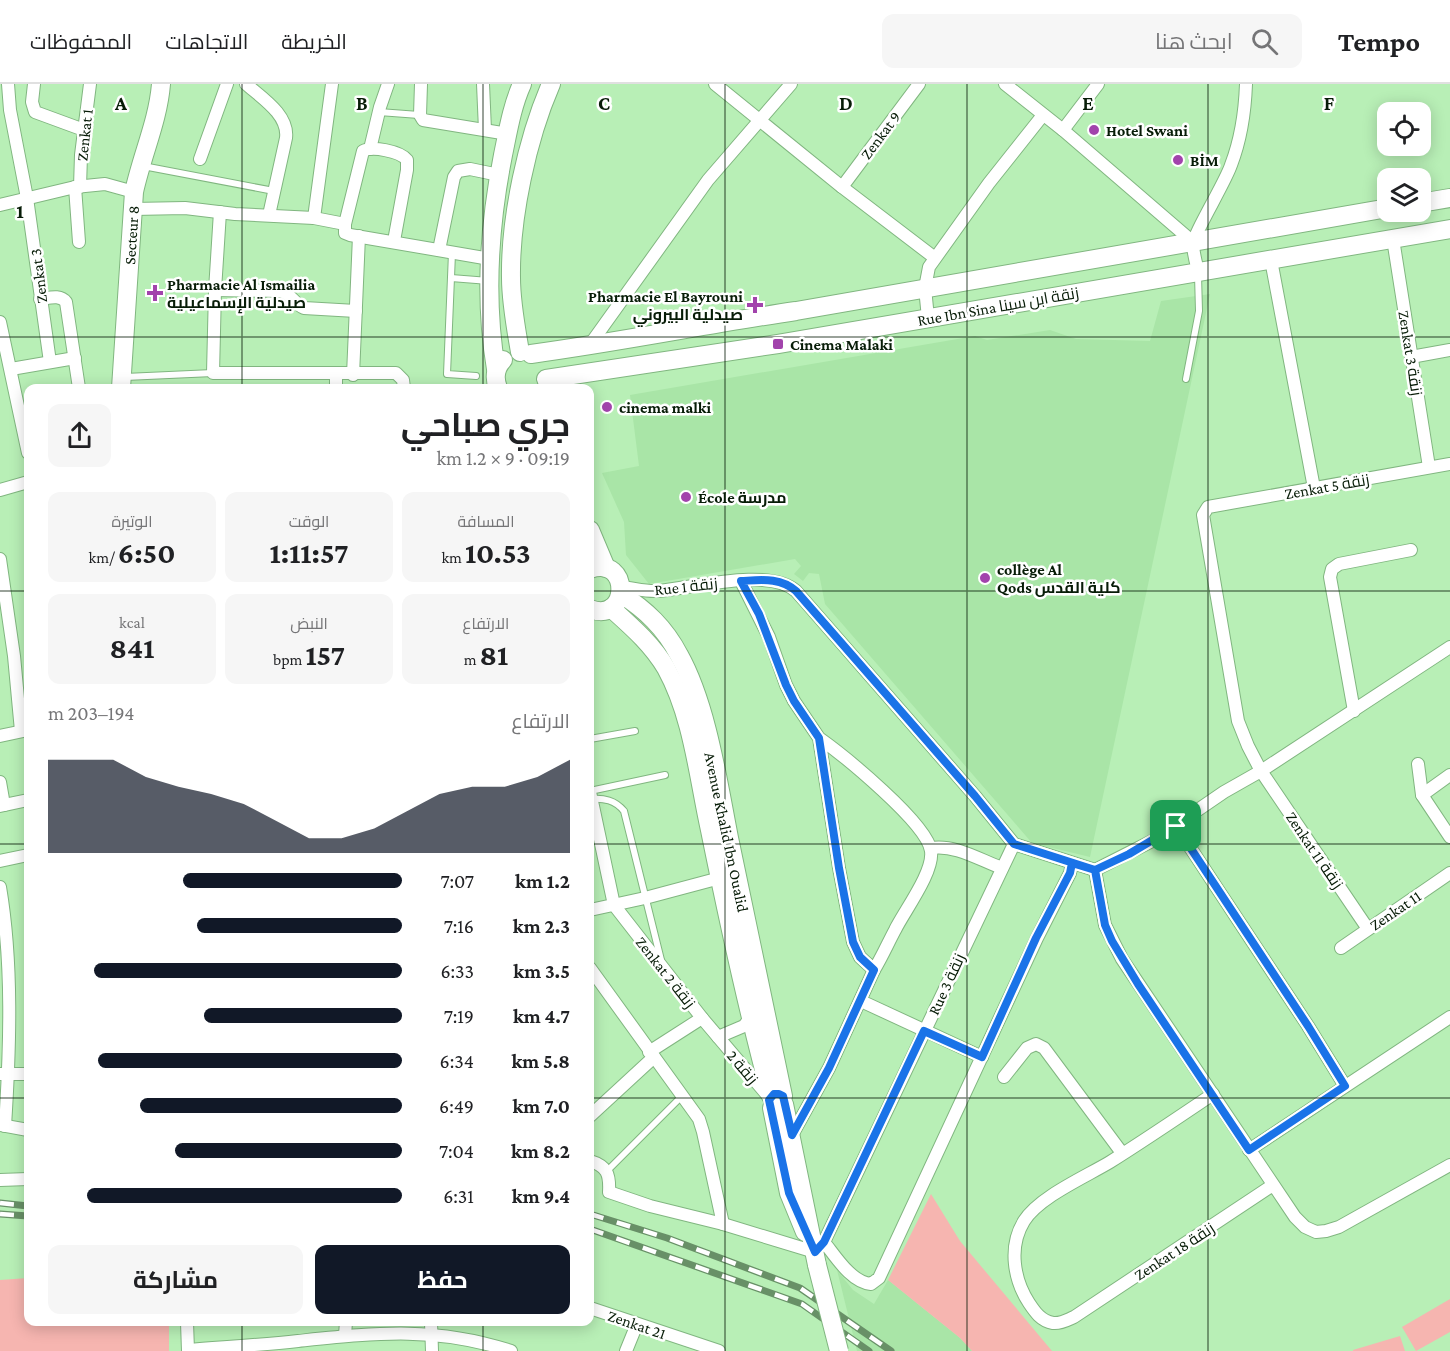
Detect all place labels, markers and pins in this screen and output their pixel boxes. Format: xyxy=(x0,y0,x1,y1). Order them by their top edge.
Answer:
place label: Hotel Swani xyxy=(1106,122,1188,139)
marker: Hotel Swani xyxy=(1087,123,1101,137)
place label: BİM xyxy=(1190,152,1219,169)
marker: BİM xyxy=(1171,153,1185,167)
place label: Pharmacie Al Ismailia صيدلية الإسماعيلية xyxy=(167,276,315,314)
marker: Pharmacie Al Ismailia صيدلية الإسماعيلية xyxy=(148,286,162,300)
place label: Pharmacie El Bayrouni صيدلية البيروني xyxy=(588,288,743,327)
marker: Pharmacie El Bayrouni صيدلية البيروني xyxy=(748,298,762,312)
place label: Cinema Malaki xyxy=(790,336,893,353)
marker: Cinema Malaki xyxy=(771,337,785,351)
place label: cinema malki xyxy=(619,399,712,416)
marker: cinema malki xyxy=(600,400,614,414)
place label: École مدرسة xyxy=(698,489,787,507)
marker: École مدرسة xyxy=(679,490,693,504)
place label: collège Al Qods كلية القدس xyxy=(997,561,1121,597)
marker: collège Al Qods كلية القدس xyxy=(978,571,992,585)
pin xyxy=(1150,800,1201,851)

